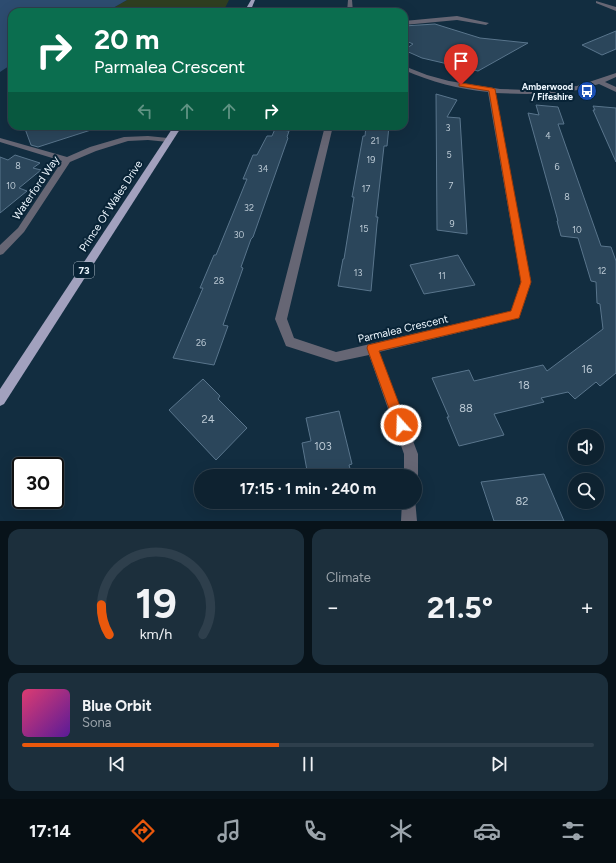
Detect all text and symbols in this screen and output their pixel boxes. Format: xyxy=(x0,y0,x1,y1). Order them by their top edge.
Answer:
text: 20 m xyxy=(94,22,159,56)
icon: right xyxy=(28,24,80,76)
pin xyxy=(444,44,478,85)
icon: arrive xyxy=(450,50,472,72)
text: Parmalea Crescent xyxy=(94,56,245,78)
bus stop icon: Amberwood / Fifeshire xyxy=(576,80,598,102)
place label: Amberwood / Fifeshire xyxy=(522,81,573,102)
icon: left xyxy=(134,100,156,122)
icon: ahead xyxy=(176,100,198,122)
icon: ahead xyxy=(218,100,240,122)
icon: right xyxy=(260,100,282,122)
house number: 3 xyxy=(446,122,451,133)
house number: 4 xyxy=(545,130,551,141)
house number: 21 xyxy=(371,135,379,146)
house number: 5 xyxy=(446,149,452,160)
street label: Waterford Way xyxy=(10,153,62,222)
house number: 19 xyxy=(367,154,375,165)
street label: Prince Of Wales Drive xyxy=(77,158,145,254)
house number: 8 xyxy=(15,160,21,171)
house number: 6 xyxy=(554,161,560,172)
house number: 34 xyxy=(258,163,269,174)
house number: 10 xyxy=(6,180,16,191)
house number: 7 xyxy=(449,180,454,191)
house number: 17 xyxy=(362,183,370,194)
house number: 8 xyxy=(564,191,570,202)
house number: 32 xyxy=(244,202,254,213)
house number: 9 xyxy=(449,218,455,229)
house number: 15 xyxy=(360,223,368,234)
house number: 10 xyxy=(572,224,582,235)
house number: 30 xyxy=(234,229,245,240)
road number: 73 xyxy=(74,262,94,278)
house number: 12 xyxy=(598,265,606,276)
house number: 13 xyxy=(354,267,362,278)
house number: 11 xyxy=(438,270,446,281)
house number: 28 xyxy=(214,275,225,286)
street label: Parmalea Crescent xyxy=(357,312,449,346)
house number: 26 xyxy=(196,337,206,348)
house number: 16 xyxy=(582,363,592,376)
house number: 18 xyxy=(518,379,530,392)
house number: 88 xyxy=(459,402,473,415)
position arrow xyxy=(380,404,422,446)
house number: 24 xyxy=(202,413,215,426)
map controls xyxy=(568,429,604,509)
button: sound xyxy=(568,429,604,465)
house number: 103 xyxy=(314,440,332,453)
speed limit sign: 30 xyxy=(12,457,64,509)
button: search xyxy=(568,473,604,509)
text: 17:15 · 1 min · 240 m xyxy=(240,480,376,498)
house number: 82 xyxy=(516,495,528,508)
text: Climate xyxy=(326,570,371,585)
text: 19 xyxy=(135,578,177,628)
text: 21.5° xyxy=(427,589,493,626)
text: − xyxy=(326,594,340,621)
text: + xyxy=(580,594,594,621)
text: km/h xyxy=(140,625,172,643)
text: Blue Orbit xyxy=(82,697,152,715)
text: Sona xyxy=(82,715,111,730)
icon: previous xyxy=(106,753,128,775)
icon: pause xyxy=(297,753,319,775)
icon: next xyxy=(488,753,510,775)
icon: directions xyxy=(129,817,157,845)
icon: music xyxy=(215,817,243,845)
icon: phone xyxy=(301,817,329,845)
icon: climate xyxy=(387,817,415,845)
icon: car xyxy=(473,817,501,845)
icon: filters xyxy=(559,817,587,845)
text: 17:14 xyxy=(29,820,71,842)

